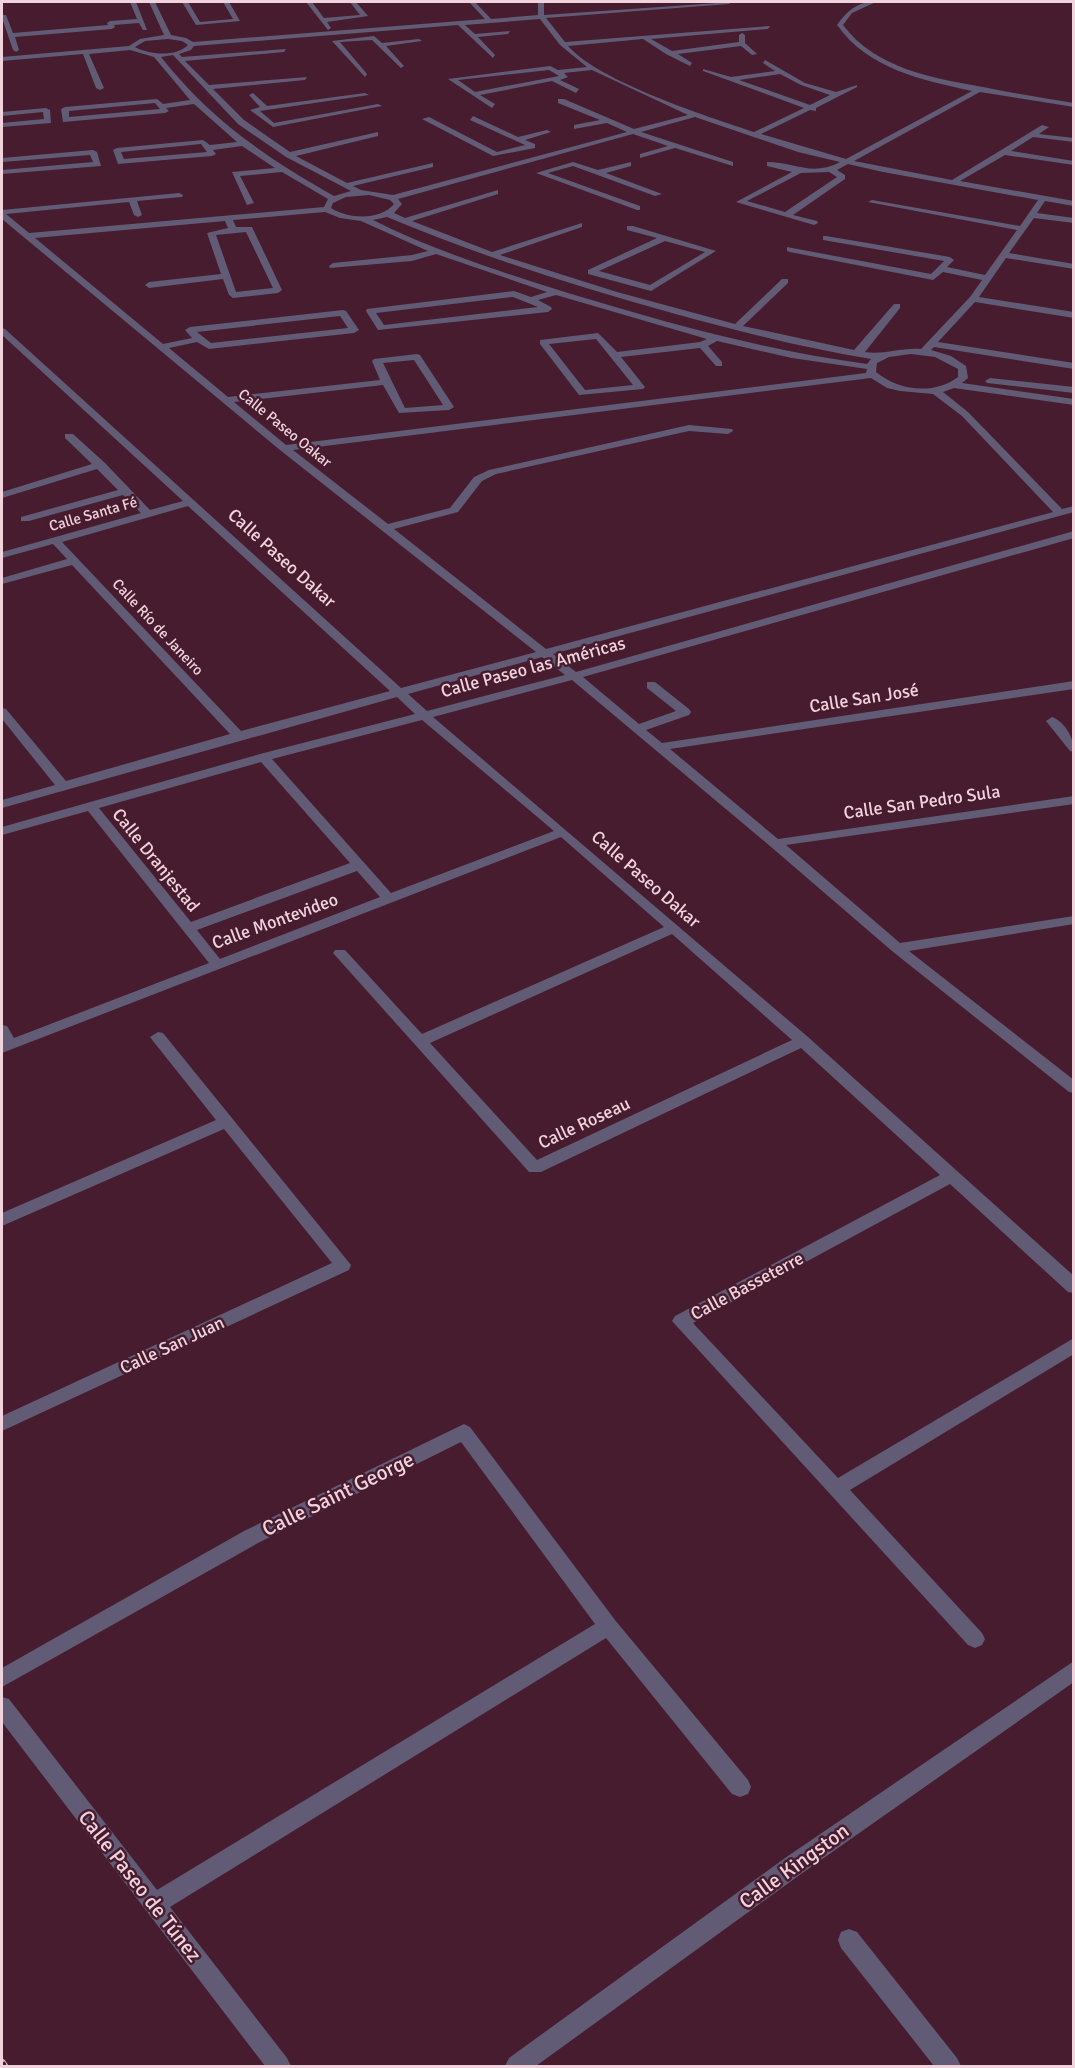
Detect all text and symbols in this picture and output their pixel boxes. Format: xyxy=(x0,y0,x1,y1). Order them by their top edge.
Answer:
street label: Calle Paseo Oakar xyxy=(235,385,336,471)
street label: Calle Santa Fé xyxy=(47,493,139,535)
street label: Calle Paseo Dakar xyxy=(224,504,341,612)
street label: Calle Río de Janeiro xyxy=(109,575,208,679)
street label: Calle Paseo las Américas xyxy=(438,632,628,702)
street label: Calle San José xyxy=(808,679,920,717)
street label: Calle San Pedro Sula xyxy=(842,780,1002,824)
street label: Calle Dranjestad xyxy=(108,804,204,916)
street label: Calle Paseo Dakar xyxy=(587,826,705,933)
street label: Calle Montevideo xyxy=(209,888,341,954)
street label: Calle Roseau xyxy=(535,1092,633,1154)
street label: Calle Basseterre xyxy=(687,1247,807,1325)
street label: Calle San Juan xyxy=(116,1311,228,1379)
street label: Calle Saint George xyxy=(258,1446,418,1542)
street label: Calle Paseo de Túnez xyxy=(73,1805,207,1967)
street label: Calle Kingston xyxy=(734,1817,854,1915)

